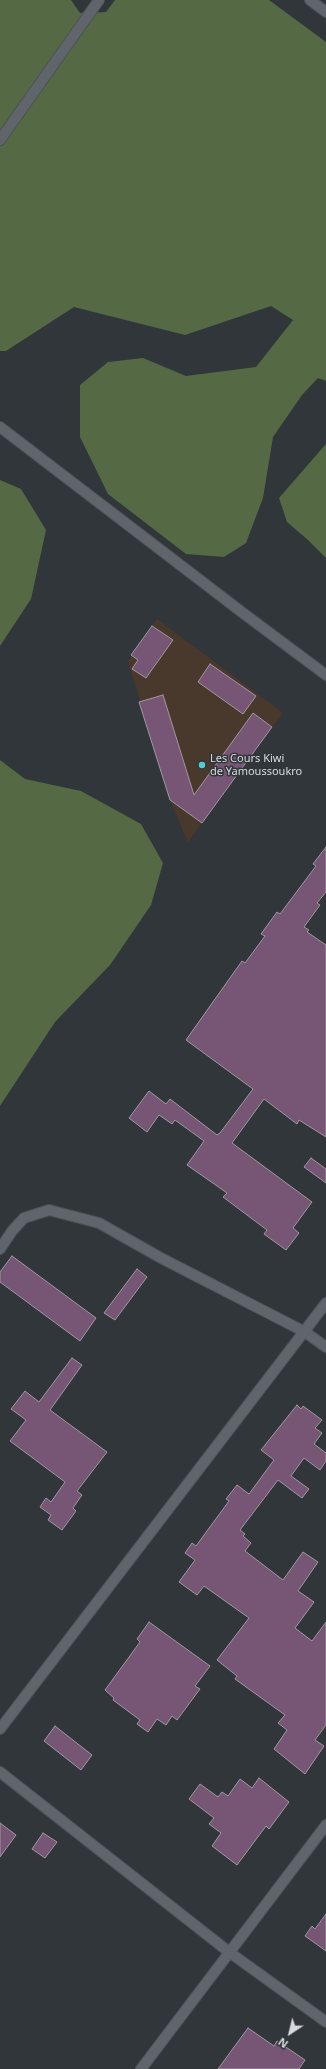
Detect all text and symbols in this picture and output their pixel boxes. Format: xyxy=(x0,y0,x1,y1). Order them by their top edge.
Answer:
place label: Les Cours Kiwi de Yamoussoukro xyxy=(210,752,302,778)
marker: Les Cours Kiwi de Yamoussoukro xyxy=(197,760,207,770)
north arrow xyxy=(270,2013,310,2053)
text: N xyxy=(275,2035,291,2052)

